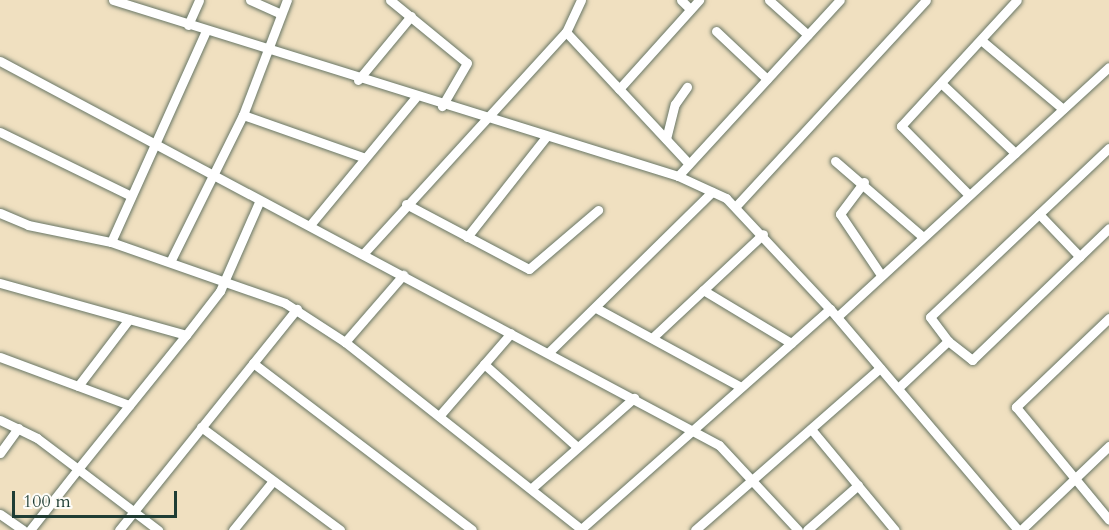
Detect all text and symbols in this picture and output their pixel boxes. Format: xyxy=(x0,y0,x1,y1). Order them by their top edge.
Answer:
scale bar xyxy=(15,479,180,517)
text: 100 m xyxy=(23,489,71,514)

